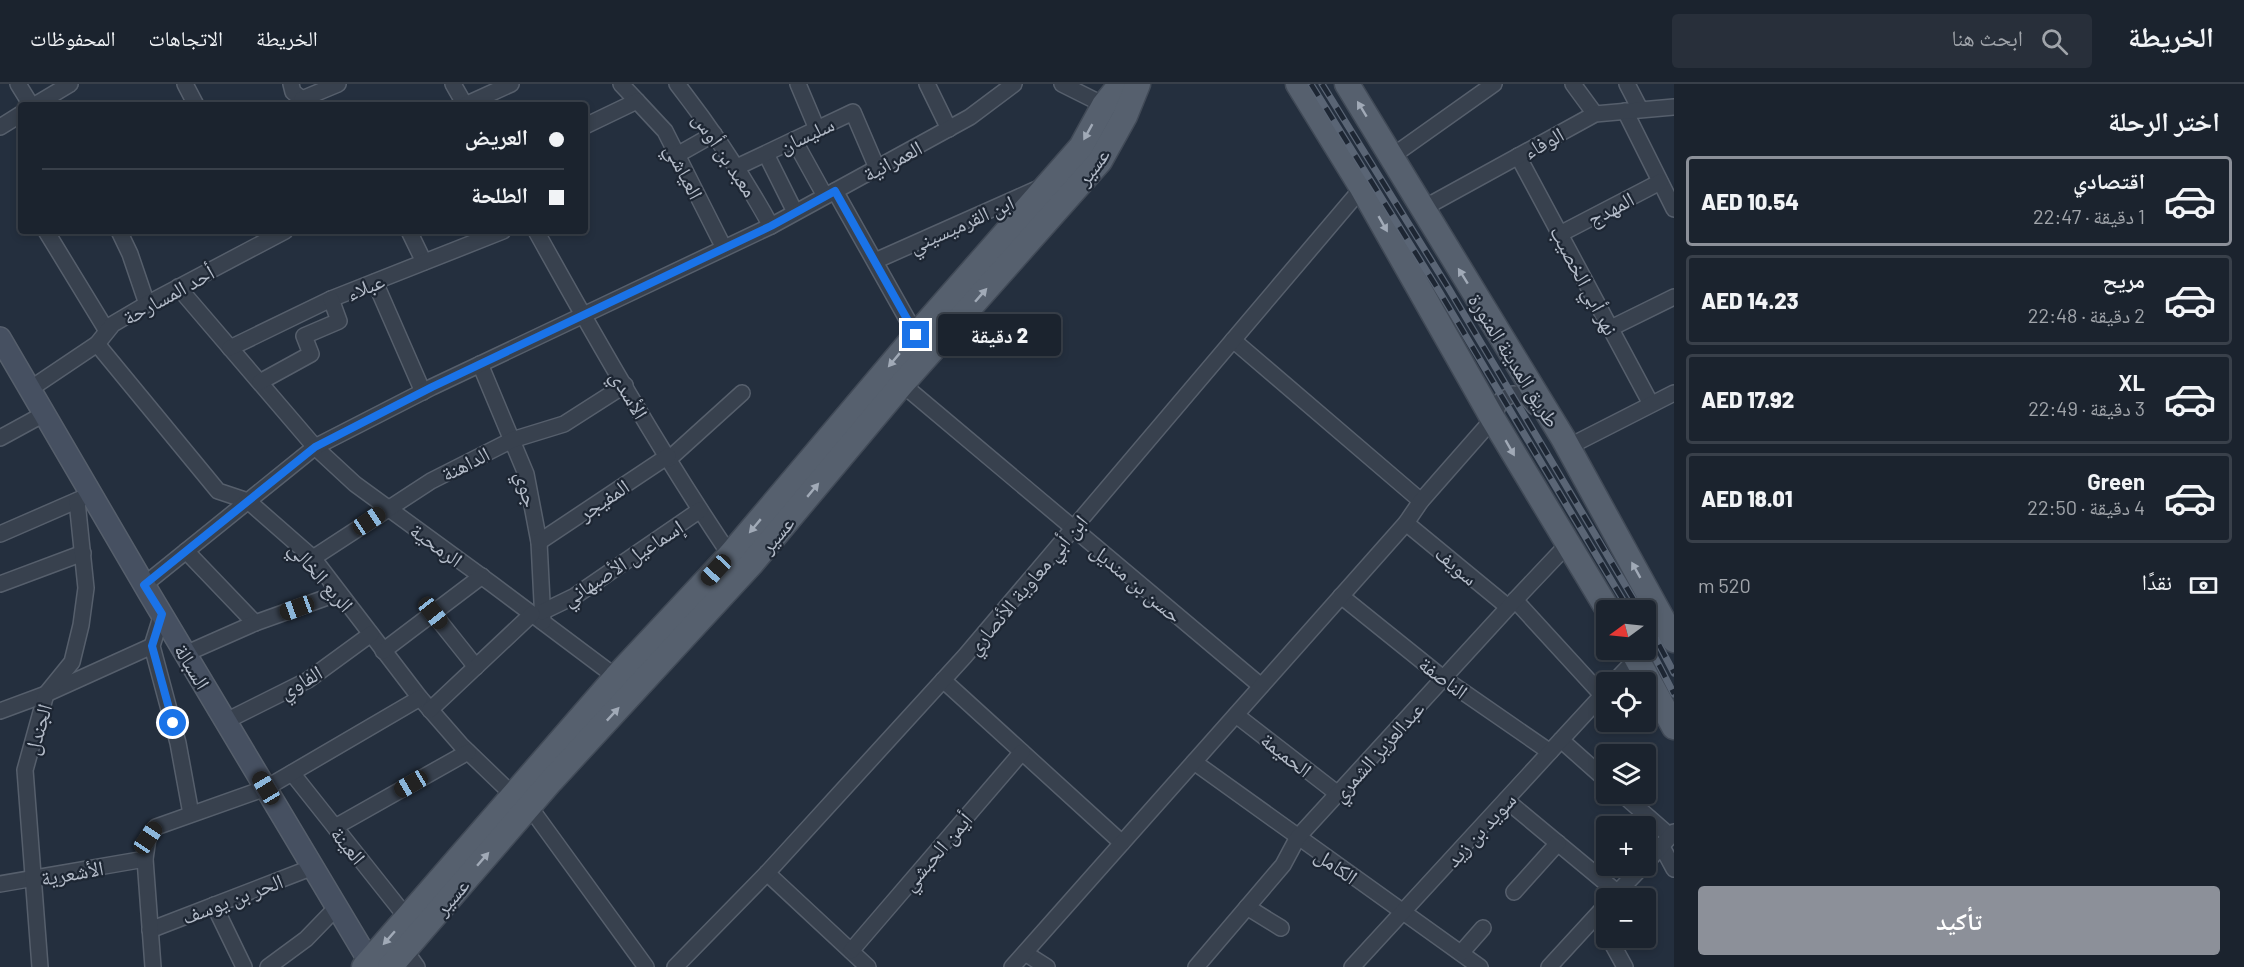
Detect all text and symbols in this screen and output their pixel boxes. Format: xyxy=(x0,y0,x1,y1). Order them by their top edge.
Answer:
search box xyxy=(1672,14,2092,68)
text: الخريطة xyxy=(2128,19,2214,53)
text: ابحث هنا xyxy=(1952,24,2023,50)
text: المحفوظات xyxy=(30,25,115,50)
text: الاتجاهات xyxy=(148,25,223,50)
text: الخريطة xyxy=(256,25,318,50)
icon: search xyxy=(2038,25,2071,58)
one-way arrow xyxy=(1356,101,1367,117)
text: اختر الرحلة xyxy=(2108,104,2220,136)
street label: معبد بن أوس xyxy=(687,107,763,202)
street label: سليسان xyxy=(774,110,838,159)
street label: الوفاء xyxy=(1518,121,1568,163)
text: العريض xyxy=(465,123,528,149)
one-way arrow xyxy=(1083,124,1094,140)
street label: العمرانية xyxy=(858,134,926,186)
street label: العياشي xyxy=(656,139,710,205)
street label: عسير xyxy=(1069,142,1115,191)
text: اقتصادي xyxy=(2073,167,2145,193)
icon: car xyxy=(2163,174,2217,228)
text: الطلحة xyxy=(471,181,528,207)
street label: المهدج xyxy=(1582,185,1639,232)
text: AED 10.54 xyxy=(1701,188,1799,214)
street label: ابن القرميسيني xyxy=(905,189,1020,262)
text: 1 دقيقة · 22:47 xyxy=(2033,204,2145,228)
one-way arrow xyxy=(1377,216,1388,232)
street label: نهر أبي الخصيب xyxy=(1541,221,1624,342)
street label: أحد المسارحة xyxy=(118,259,218,329)
text: مريح xyxy=(2102,266,2145,292)
street label: عبلاء xyxy=(342,267,388,305)
one-way arrow xyxy=(1457,267,1468,284)
icon: car xyxy=(2163,273,2217,327)
text: AED 14.23 xyxy=(1701,287,1799,313)
one-way arrow xyxy=(974,288,987,303)
street label: طريق المدينة المنورة xyxy=(1462,288,1566,433)
text: 2 دقيقة · 22:48 xyxy=(2028,303,2145,327)
callout: 2 دقيقة xyxy=(937,314,1060,356)
route end xyxy=(902,321,929,348)
text: 2 دقيقة xyxy=(971,323,1028,347)
one-way arrow xyxy=(888,352,901,368)
street label: الأسدي xyxy=(601,365,654,426)
text: XL xyxy=(2119,369,2145,395)
icon: car xyxy=(2163,372,2217,426)
text: AED 17.92 xyxy=(1701,386,1794,412)
text: 3 دقيقة · 22:49 xyxy=(2028,396,2145,420)
street label: الداهنة xyxy=(437,440,493,486)
one-way arrow xyxy=(1505,440,1516,456)
street label: جوي xyxy=(506,468,545,511)
text: Green xyxy=(2087,468,2145,494)
icon: car xyxy=(2163,471,2217,525)
street label: المفيجر xyxy=(572,473,634,526)
one-way arrow xyxy=(806,483,819,498)
text: AED 18.01 xyxy=(1701,485,1792,511)
text: 4 دقيقة · 22:50 xyxy=(2027,495,2145,519)
car xyxy=(349,503,389,539)
street label: ابن أبي معاوية الأنصاري xyxy=(960,509,1096,663)
street label: عسير xyxy=(753,510,799,559)
street label: إسماعيل الأصبهاني xyxy=(557,513,690,615)
street label: الرمحية xyxy=(406,517,468,572)
one-way arrow xyxy=(749,518,762,533)
street label: الربع الخالي xyxy=(280,536,360,620)
street label: حسن بن منديل xyxy=(1085,537,1188,629)
street label: سويف xyxy=(1430,540,1483,590)
car xyxy=(697,551,735,589)
one-way arrow xyxy=(1631,561,1641,578)
text: نقدًا xyxy=(2142,568,2172,594)
icon: cash xyxy=(2187,569,2220,602)
text: 520 m xyxy=(1698,573,1751,597)
car xyxy=(277,593,317,623)
car xyxy=(415,593,451,633)
north arrow xyxy=(1596,600,1656,660)
map controls xyxy=(1596,600,1656,948)
street label: السبالة xyxy=(169,639,216,694)
street label: الناصفة xyxy=(1415,650,1473,704)
street label: الفاوي xyxy=(274,659,329,708)
button: locate xyxy=(1596,672,1656,732)
street label: عبدالعزيز الشمري xyxy=(1325,695,1433,810)
street label: الجندل xyxy=(18,701,57,758)
one-way arrow xyxy=(606,707,619,722)
route start xyxy=(159,709,186,736)
street label: الحميمة xyxy=(1256,726,1317,782)
button: layers xyxy=(1596,744,1656,804)
car xyxy=(391,767,431,801)
car xyxy=(249,768,283,808)
street label: سويد بن زيد xyxy=(1439,787,1522,873)
street label: أيمن الحبشي xyxy=(895,807,981,899)
button: + xyxy=(1596,816,1656,876)
car xyxy=(130,818,166,858)
street label: العينة xyxy=(326,821,372,869)
street label: الكامل xyxy=(1310,841,1363,890)
one-way arrow xyxy=(476,852,489,867)
street label: الأشعرية xyxy=(39,854,106,890)
street label: الحر بن يوسف xyxy=(178,867,287,931)
street label: عسير xyxy=(428,872,474,921)
button: تأكيد xyxy=(1698,886,2220,955)
button: − xyxy=(1596,888,1656,948)
one-way arrow xyxy=(383,930,396,945)

